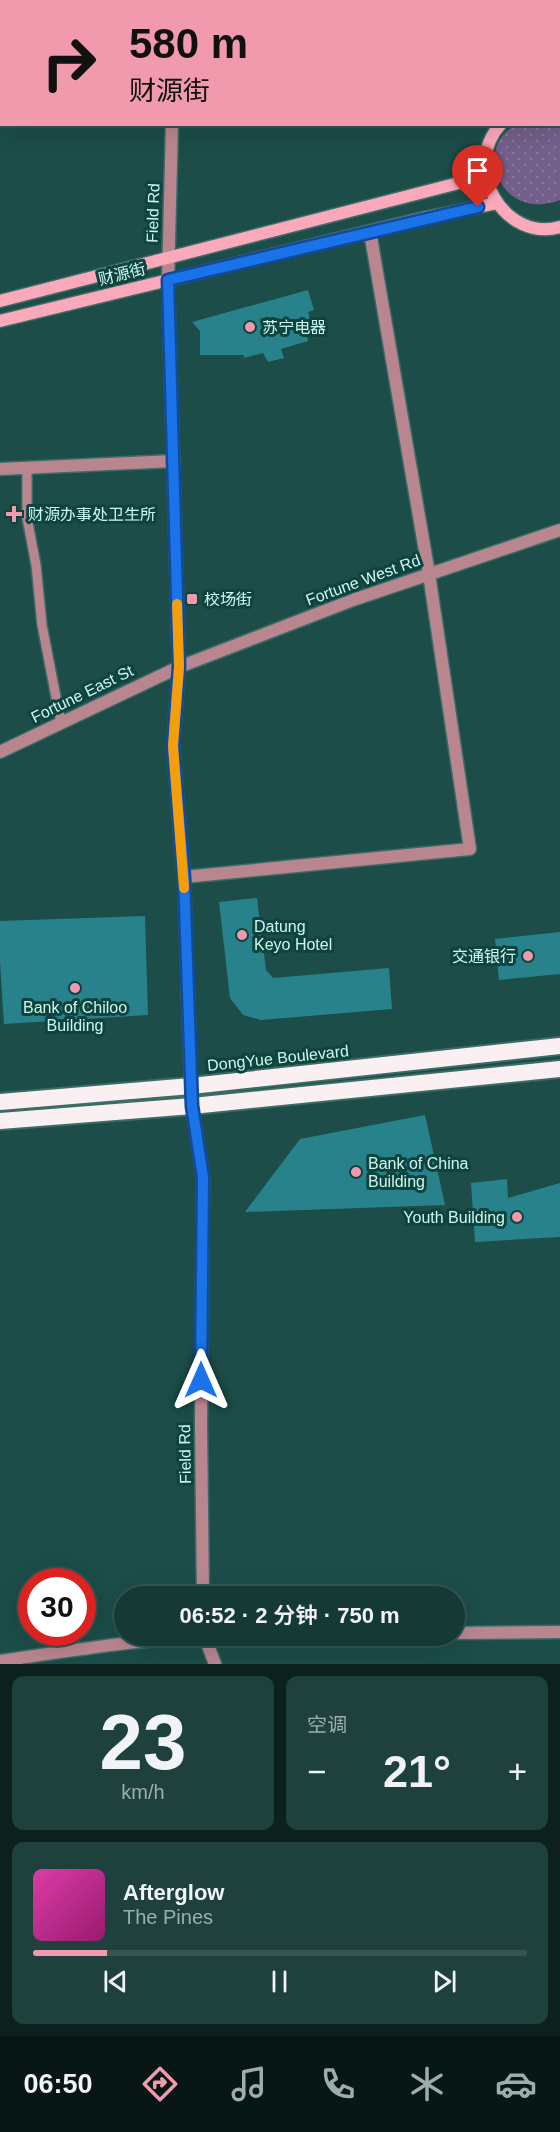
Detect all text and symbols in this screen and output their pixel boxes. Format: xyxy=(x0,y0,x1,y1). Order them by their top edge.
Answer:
text: 580 m xyxy=(129,20,248,67)
icon: right xyxy=(30,24,108,102)
text: 财源街 xyxy=(129,76,210,106)
pin xyxy=(452,145,503,207)
icon: arrive xyxy=(461,154,494,187)
street label: Field Rd xyxy=(143,183,163,243)
street label: 财源街 xyxy=(97,260,147,288)
place label: 苏宁电器 xyxy=(262,319,326,336)
marker: 苏宁电器 xyxy=(243,320,257,334)
marker: 财源办事处卫生所 xyxy=(5,505,23,523)
place label: 财源办事处卫生所 xyxy=(28,506,156,523)
street label: Fortune West Rd xyxy=(303,551,423,609)
place label: 校场街 xyxy=(204,591,252,608)
marker: 校场街 xyxy=(185,592,199,606)
street label: Fortune East St xyxy=(28,662,136,726)
place label: Datung Keyo Hotel xyxy=(254,918,332,953)
marker: Datung Keyo Hotel xyxy=(235,928,249,942)
place label: 交通银行 xyxy=(452,948,516,965)
marker: 交通银行 xyxy=(521,949,535,963)
marker: Bank of Chiloo Building xyxy=(68,981,82,995)
place label: Bank of Chiloo Building xyxy=(23,999,127,1034)
street label: DongYue Boulevard xyxy=(206,1042,350,1074)
place label: Bank of China Building xyxy=(368,1155,469,1190)
marker: Bank of China Building xyxy=(349,1165,363,1179)
place label: Youth Building xyxy=(403,1209,505,1226)
marker: Youth Building xyxy=(510,1210,524,1224)
position arrow xyxy=(169,1348,233,1412)
street label: Field Rd xyxy=(176,1424,194,1484)
speed limit sign: 30 xyxy=(18,1568,96,1646)
text: 06:52 · 2 分钟 · 750 m xyxy=(179,1603,400,1628)
text: 23 xyxy=(100,1698,186,1786)
text: 空调 xyxy=(307,1714,347,1736)
text: 21° xyxy=(383,1746,451,1797)
text: − xyxy=(307,1753,326,1790)
text: + xyxy=(508,1753,527,1790)
text: km/h xyxy=(121,1781,165,1803)
text: Afterglow xyxy=(123,1880,224,1905)
text: The Pines xyxy=(123,1906,213,1928)
icon: previous xyxy=(99,1965,132,1998)
icon: pause xyxy=(263,1965,296,1998)
icon: next xyxy=(428,1965,461,1998)
icon: directions xyxy=(139,2063,181,2105)
icon: music xyxy=(228,2063,270,2105)
icon: phone xyxy=(317,2063,359,2105)
icon: climate xyxy=(406,2063,448,2105)
icon: car xyxy=(495,2063,537,2105)
text: 06:50 xyxy=(23,2069,92,2099)

